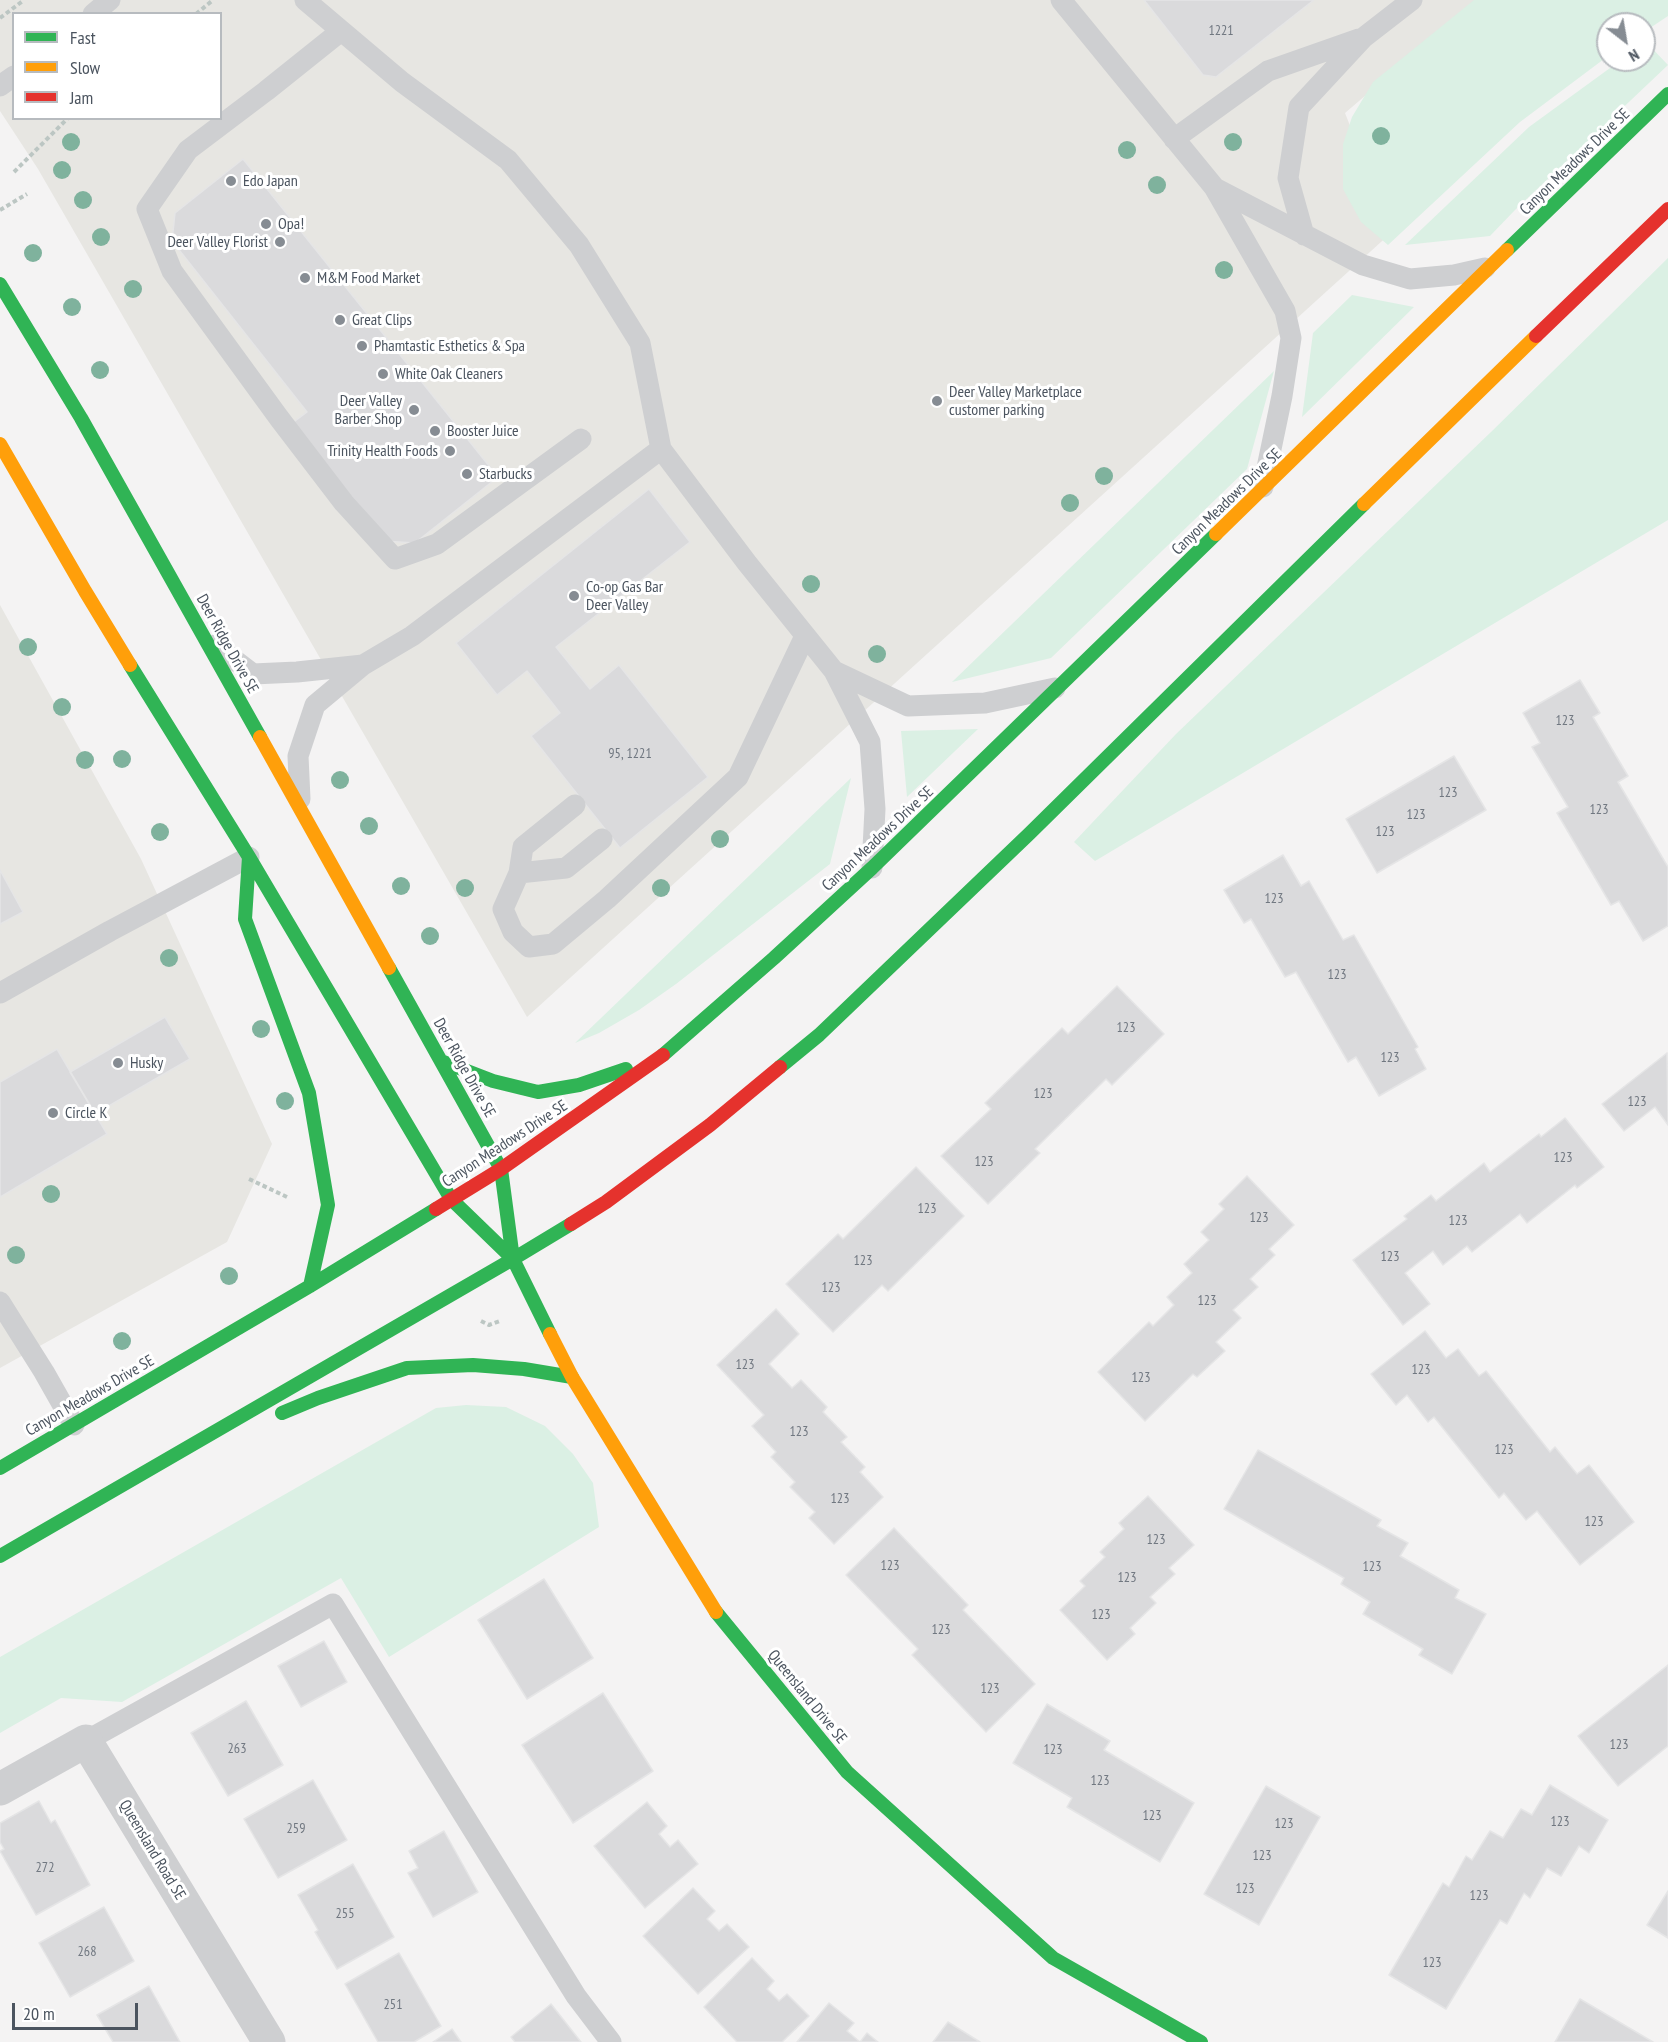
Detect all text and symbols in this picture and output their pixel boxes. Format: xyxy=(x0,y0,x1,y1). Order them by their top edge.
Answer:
legend xyxy=(12,12,222,120)
north arrow xyxy=(1596,12,1656,72)
house number: 1221 xyxy=(1208,23,1234,39)
text: Fast xyxy=(70,26,96,49)
text: N xyxy=(1625,45,1643,67)
text: Slow xyxy=(70,56,100,79)
text: Jam xyxy=(70,86,93,109)
street label: Canyon Meadows Drive SE xyxy=(1516,105,1634,219)
place label: Edo Japan xyxy=(243,171,298,191)
marker: Edo Japan xyxy=(224,174,238,188)
place label: Opa! xyxy=(278,214,304,234)
marker: Opa! xyxy=(259,217,273,231)
place label: Deer Valley Florist xyxy=(167,232,268,252)
marker: Deer Valley Florist xyxy=(273,235,287,249)
place label: M&M Food Market xyxy=(317,268,420,288)
marker: M&M Food Market xyxy=(298,271,312,285)
place label: Great Clips xyxy=(352,310,412,330)
marker: Great Clips xyxy=(333,313,347,327)
place label: Phamtastic Esthetics & Spa xyxy=(374,336,525,356)
marker: Phamtastic Esthetics & Spa xyxy=(355,339,369,353)
place label: White Oak Cleaners xyxy=(395,364,503,384)
marker: White Oak Cleaners xyxy=(376,367,390,381)
place label: Deer Valley Marketplace customer parking xyxy=(949,382,1082,420)
place label: Deer Valley Barber Shop xyxy=(335,391,402,429)
marker: Deer Valley Marketplace customer parking xyxy=(930,394,944,408)
marker: Deer Valley Barber Shop xyxy=(407,403,421,417)
place label: Booster Juice xyxy=(447,421,519,441)
marker: Booster Juice xyxy=(428,424,442,438)
place label: Trinity Health Foods xyxy=(327,441,438,461)
marker: Trinity Health Foods xyxy=(443,444,457,458)
street label: Canyon Meadows Drive SE xyxy=(1168,445,1286,559)
place label: Starbucks xyxy=(479,464,532,484)
marker: Starbucks xyxy=(460,467,474,481)
place label: Co-op Gas Bar Deer Valley xyxy=(586,577,663,615)
marker: Co-op Gas Bar Deer Valley xyxy=(567,589,581,603)
street label: Deer Ridge Drive SE xyxy=(192,591,262,697)
house number: 123 xyxy=(1556,713,1574,729)
house number: 95, 1221 xyxy=(608,746,652,762)
street label: Canyon Meadows Drive SE xyxy=(818,782,938,896)
house number: 123 xyxy=(1439,785,1457,801)
house number: 123 xyxy=(1590,802,1608,818)
house number: 123 xyxy=(1407,807,1425,823)
house number: 123 xyxy=(1376,824,1394,840)
house number: 123 xyxy=(1265,891,1283,907)
house number: 123 xyxy=(1328,967,1346,983)
street label: Deer Ridge Drive SE xyxy=(429,1015,499,1121)
house number: 123 xyxy=(1117,1020,1135,1036)
house number: 123 xyxy=(1381,1050,1399,1066)
place label: Husky xyxy=(130,1053,163,1073)
marker: Husky xyxy=(111,1056,125,1070)
house number: 123 xyxy=(1034,1086,1052,1102)
house number: 123 xyxy=(1628,1094,1646,1110)
street label: Canyon Meadows Drive SE xyxy=(439,1096,571,1192)
place label: Circle K xyxy=(65,1103,107,1123)
marker: Circle K xyxy=(46,1106,60,1120)
house number: 123 xyxy=(1554,1150,1572,1166)
house number: 123 xyxy=(975,1154,993,1170)
house number: 123 xyxy=(918,1201,936,1217)
house number: 123 xyxy=(1250,1210,1268,1226)
house number: 123 xyxy=(1449,1213,1467,1229)
house number: 123 xyxy=(1381,1249,1399,1265)
house number: 123 xyxy=(854,1253,872,1269)
house number: 123 xyxy=(822,1280,840,1296)
house number: 123 xyxy=(1198,1293,1216,1309)
street label: Canyon Meadows Drive SE xyxy=(22,1351,158,1441)
house number: 123 xyxy=(736,1357,754,1373)
house number: 123 xyxy=(1412,1362,1430,1378)
house number: 123 xyxy=(1132,1370,1150,1386)
house number: 123 xyxy=(790,1424,808,1440)
house number: 123 xyxy=(1495,1442,1513,1458)
house number: 123 xyxy=(831,1491,849,1507)
house number: 123 xyxy=(1585,1514,1603,1530)
house number: 123 xyxy=(1147,1532,1165,1548)
house number: 123 xyxy=(881,1558,899,1574)
house number: 123 xyxy=(1363,1559,1381,1575)
house number: 123 xyxy=(1118,1570,1136,1586)
house number: 123 xyxy=(1092,1607,1110,1623)
house number: 123 xyxy=(932,1622,950,1638)
street label: Queensland Drive SE xyxy=(763,1646,851,1748)
house number: 123 xyxy=(981,1681,999,1697)
house number: 123 xyxy=(1610,1737,1628,1753)
house number: 263 xyxy=(228,1741,246,1757)
house number: 123 xyxy=(1044,1742,1062,1758)
house number: 123 xyxy=(1091,1773,1109,1789)
street label: Queensland Road SE xyxy=(115,1797,189,1903)
house number: 123 xyxy=(1143,1808,1161,1824)
house number: 123 xyxy=(1551,1814,1569,1830)
house number: 123 xyxy=(1275,1816,1293,1832)
house number: 259 xyxy=(287,1821,305,1837)
house number: 123 xyxy=(1253,1848,1271,1864)
house number: 272 xyxy=(36,1860,54,1876)
house number: 123 xyxy=(1236,1881,1254,1897)
house number: 123 xyxy=(1470,1888,1488,1904)
house number: 255 xyxy=(336,1906,354,1922)
house number: 268 xyxy=(78,1944,96,1960)
house number: 123 xyxy=(1423,1955,1441,1971)
scale bar xyxy=(15,1991,141,2029)
house number: 251 xyxy=(384,1997,402,2013)
text: 20 m xyxy=(23,2002,55,2025)

